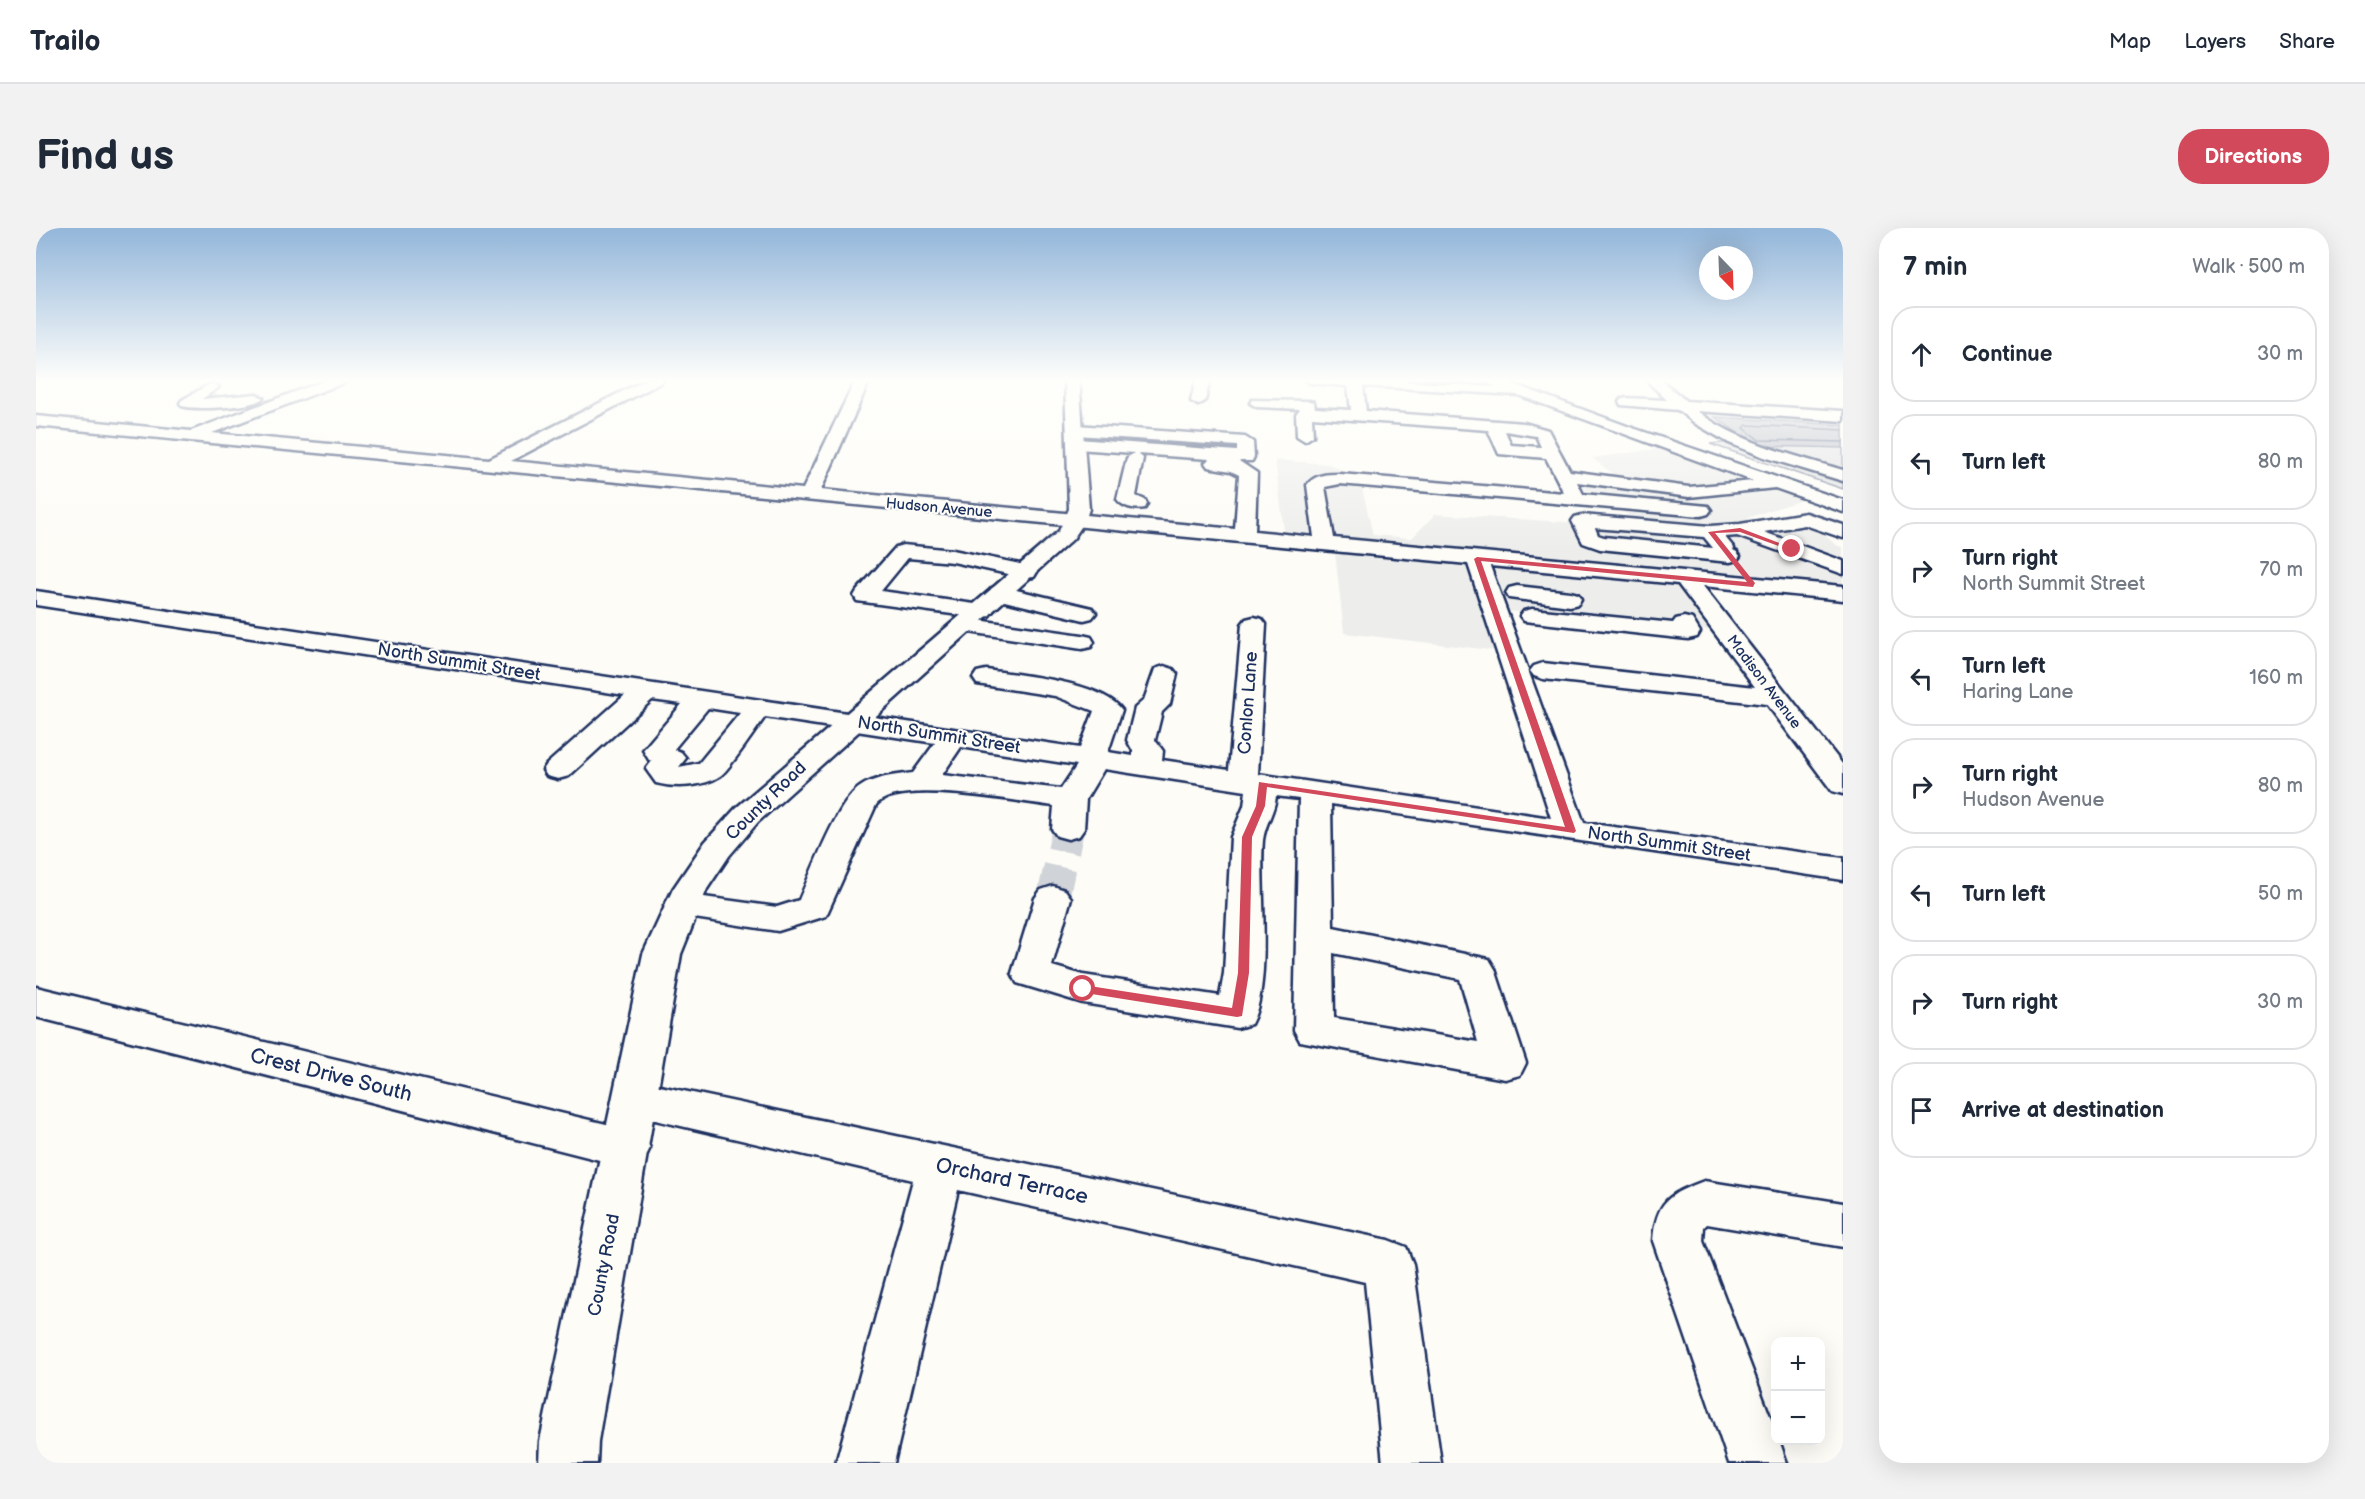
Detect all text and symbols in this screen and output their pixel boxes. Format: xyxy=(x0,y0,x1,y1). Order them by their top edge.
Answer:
text: Trailo xyxy=(30,25,101,58)
text: Map xyxy=(2109,29,2151,54)
text: Layers xyxy=(2184,29,2246,54)
text: Share xyxy=(2279,29,2335,54)
button: Directions xyxy=(2178,129,2329,184)
text: Find us xyxy=(36,131,174,182)
north arrow xyxy=(1699,246,1753,300)
text: 7 min xyxy=(1903,252,1967,283)
text: Walk · 500 m xyxy=(2192,255,2305,279)
icon: ahead xyxy=(1905,338,1938,371)
text: Continue xyxy=(1962,341,2052,368)
text: 30 m xyxy=(2257,342,2303,366)
icon: left xyxy=(1905,446,1938,479)
text: Turn left xyxy=(1962,449,2046,476)
text: 80 m xyxy=(2258,450,2303,474)
street label: Hudson Avenue xyxy=(885,494,993,522)
route end xyxy=(1778,535,1804,561)
text: Turn right xyxy=(1962,545,2058,572)
icon: right xyxy=(1905,554,1938,587)
text: 70 m xyxy=(2259,558,2303,582)
text: North Summit Street xyxy=(1962,572,2145,596)
street label: Madison Avenue xyxy=(1723,631,1805,733)
street label: North Summit Street xyxy=(376,639,542,685)
street label: Conlon Lane xyxy=(1234,651,1262,755)
text: Turn left xyxy=(1962,653,2046,680)
icon: left xyxy=(1905,662,1938,695)
text: 160 m xyxy=(2249,666,2303,690)
text: Haring Lane xyxy=(1962,680,2073,704)
street label: North Summit Street xyxy=(856,712,1022,758)
street label: County Road xyxy=(721,757,811,845)
text: Turn right xyxy=(1962,761,2058,788)
icon: right xyxy=(1905,770,1938,803)
text: 80 m xyxy=(2258,774,2303,798)
text: Hudson Avenue xyxy=(1962,788,2104,812)
street label: North Summit Street xyxy=(1586,822,1753,866)
icon: left xyxy=(1905,878,1938,911)
text: Turn left xyxy=(1962,881,2046,908)
text: 50 m xyxy=(2258,882,2303,906)
route start xyxy=(1069,975,1095,1001)
icon: right xyxy=(1905,986,1938,1019)
text: Turn right xyxy=(1962,989,2058,1016)
text: 30 m xyxy=(2257,990,2303,1014)
street label: Crest Drive South xyxy=(248,1043,414,1107)
icon: arrive xyxy=(1905,1094,1938,1127)
text: Arrive at destination xyxy=(1962,1097,2164,1124)
street label: Orchard Terrace xyxy=(933,1153,1091,1209)
street label: County Road xyxy=(584,1212,624,1318)
map controls xyxy=(1771,1337,1825,1445)
button: + xyxy=(1771,1337,1825,1391)
button: − xyxy=(1771,1391,1825,1445)

